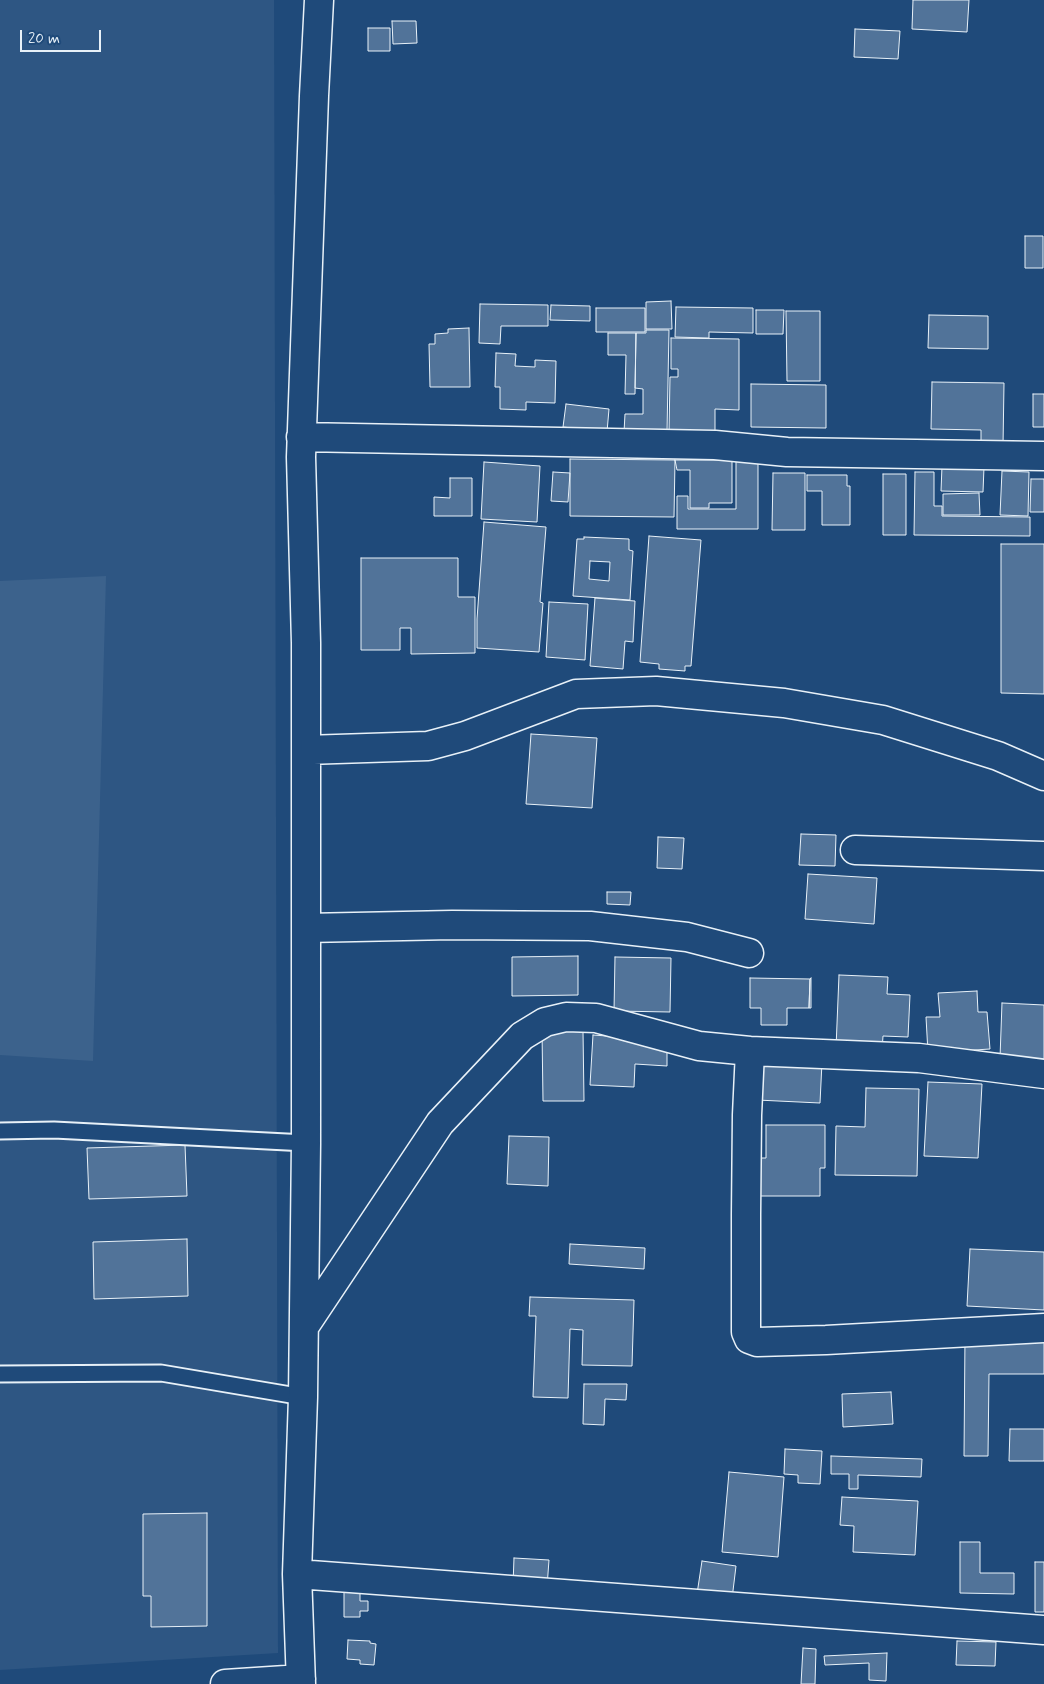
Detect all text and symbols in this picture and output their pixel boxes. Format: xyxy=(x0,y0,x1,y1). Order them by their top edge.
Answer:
scale bar xyxy=(22,20,104,52)
text: 20 m xyxy=(28,29,60,49)

